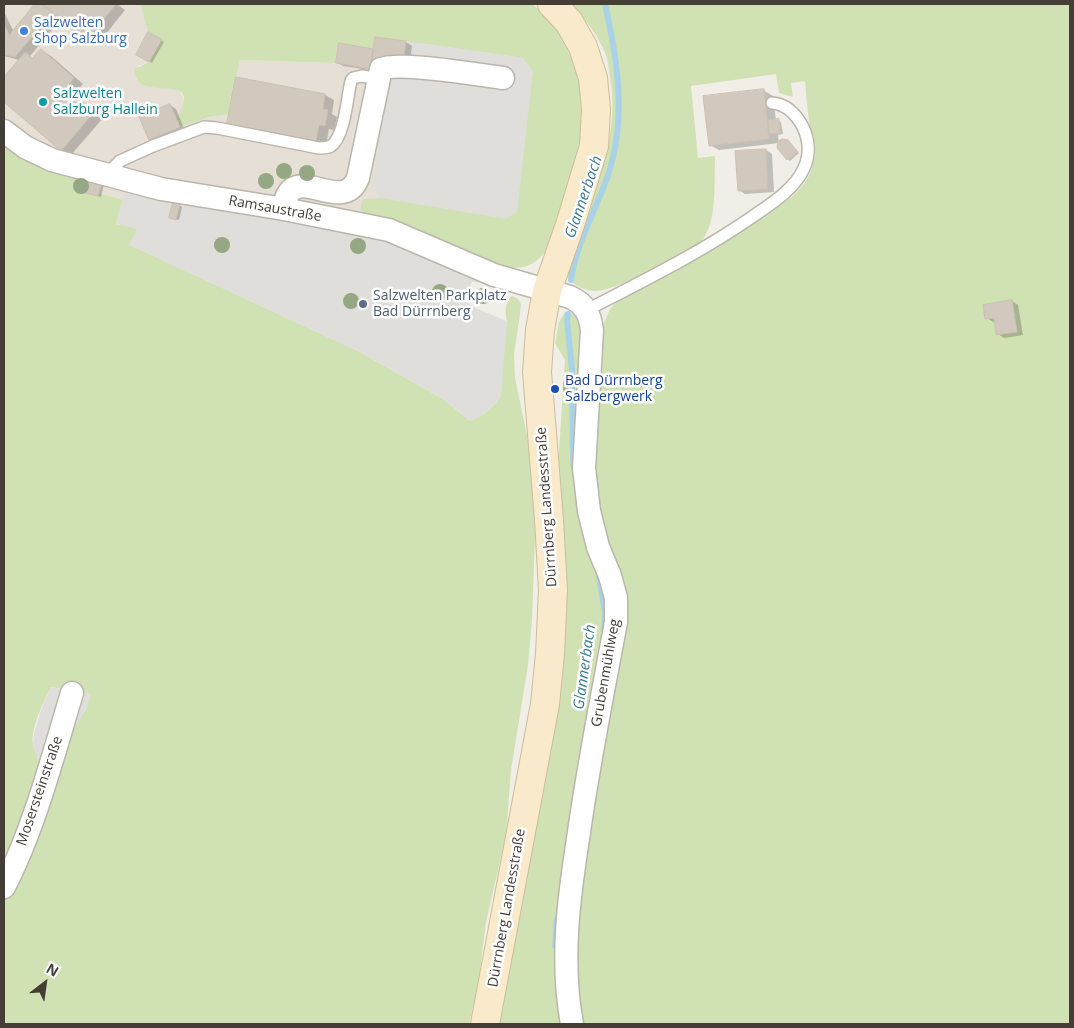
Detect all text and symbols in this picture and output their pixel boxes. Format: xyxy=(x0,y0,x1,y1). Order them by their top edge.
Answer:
place label: Salzwelten Shop Salzburg xyxy=(34,15,127,48)
marker: Salzwelten Shop Salzburg xyxy=(18,25,30,37)
place label: Salzwelten Salzburg Hallein xyxy=(53,86,158,118)
marker: Salzwelten Salzburg Hallein xyxy=(37,96,49,108)
water label: Glannerbach xyxy=(562,154,606,240)
street label: Ramsaustraße xyxy=(227,193,323,225)
place label: Salzwelten Parkplatz Bad Dürrnberg xyxy=(373,288,507,321)
marker: Salzwelten Parkplatz Bad Dürrnberg xyxy=(357,298,369,310)
place label: Bad Dürrnberg Salzbergwerk xyxy=(565,373,663,406)
marker: Bad Dürrnberg Salzbergwerk xyxy=(549,383,561,395)
street label: Dürrnberg Landesstraße xyxy=(533,426,561,588)
street label: Grubenmühlweg xyxy=(588,618,624,728)
water label: Glannerbach xyxy=(570,623,600,711)
street label: Mosersteinstraße xyxy=(13,734,67,848)
street label: Dürrnberg Landesstraße xyxy=(485,827,529,989)
north arrow xyxy=(20,958,70,1008)
text: N xyxy=(43,958,62,981)

